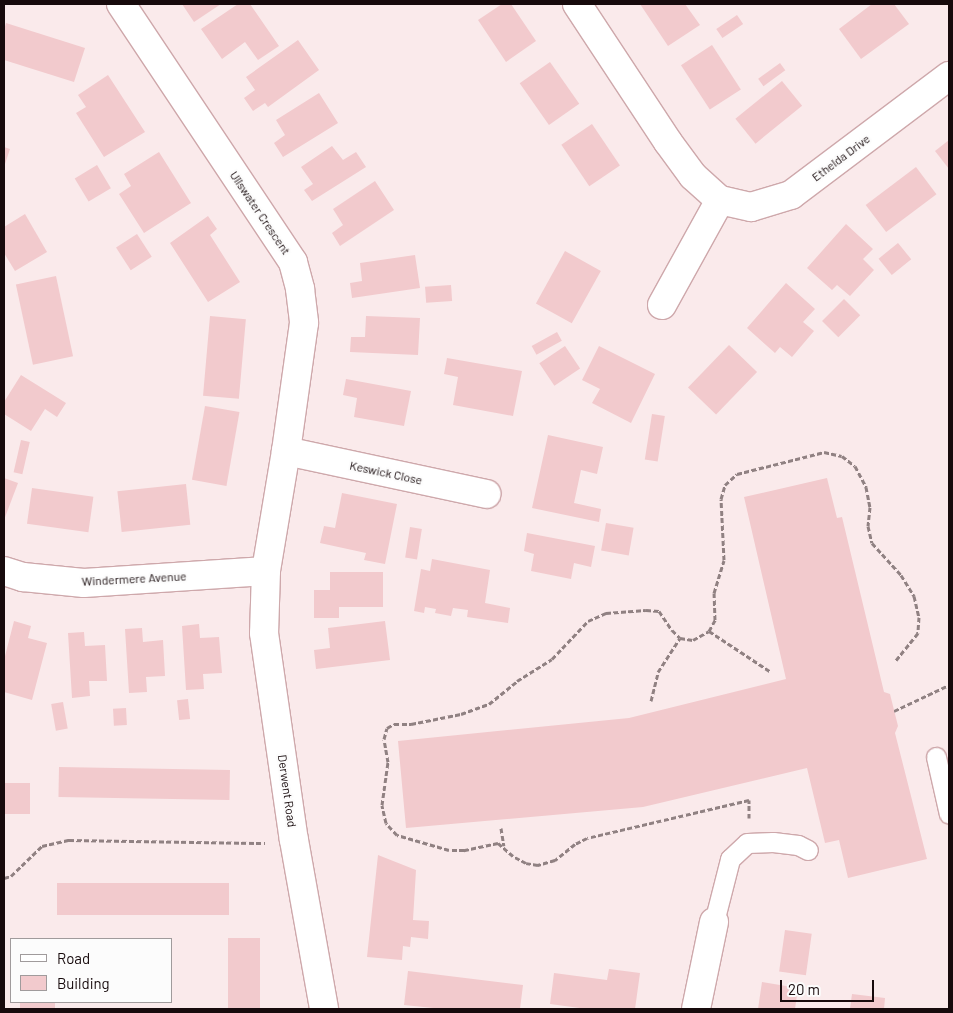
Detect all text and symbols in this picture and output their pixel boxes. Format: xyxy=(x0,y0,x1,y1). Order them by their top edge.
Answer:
street label: Ethelda Drive xyxy=(809,131,873,185)
street label: Ullswater Crescent xyxy=(227,168,293,258)
street label: Keswick Close xyxy=(348,458,424,488)
street label: Windermere Avenue xyxy=(81,569,187,589)
street label: Derwent Road xyxy=(275,754,299,828)
legend xyxy=(10,938,172,1003)
text: Road xyxy=(57,949,90,967)
scale bar xyxy=(783,970,877,1002)
text: Building xyxy=(57,974,110,992)
text: 20 m xyxy=(788,980,820,998)

